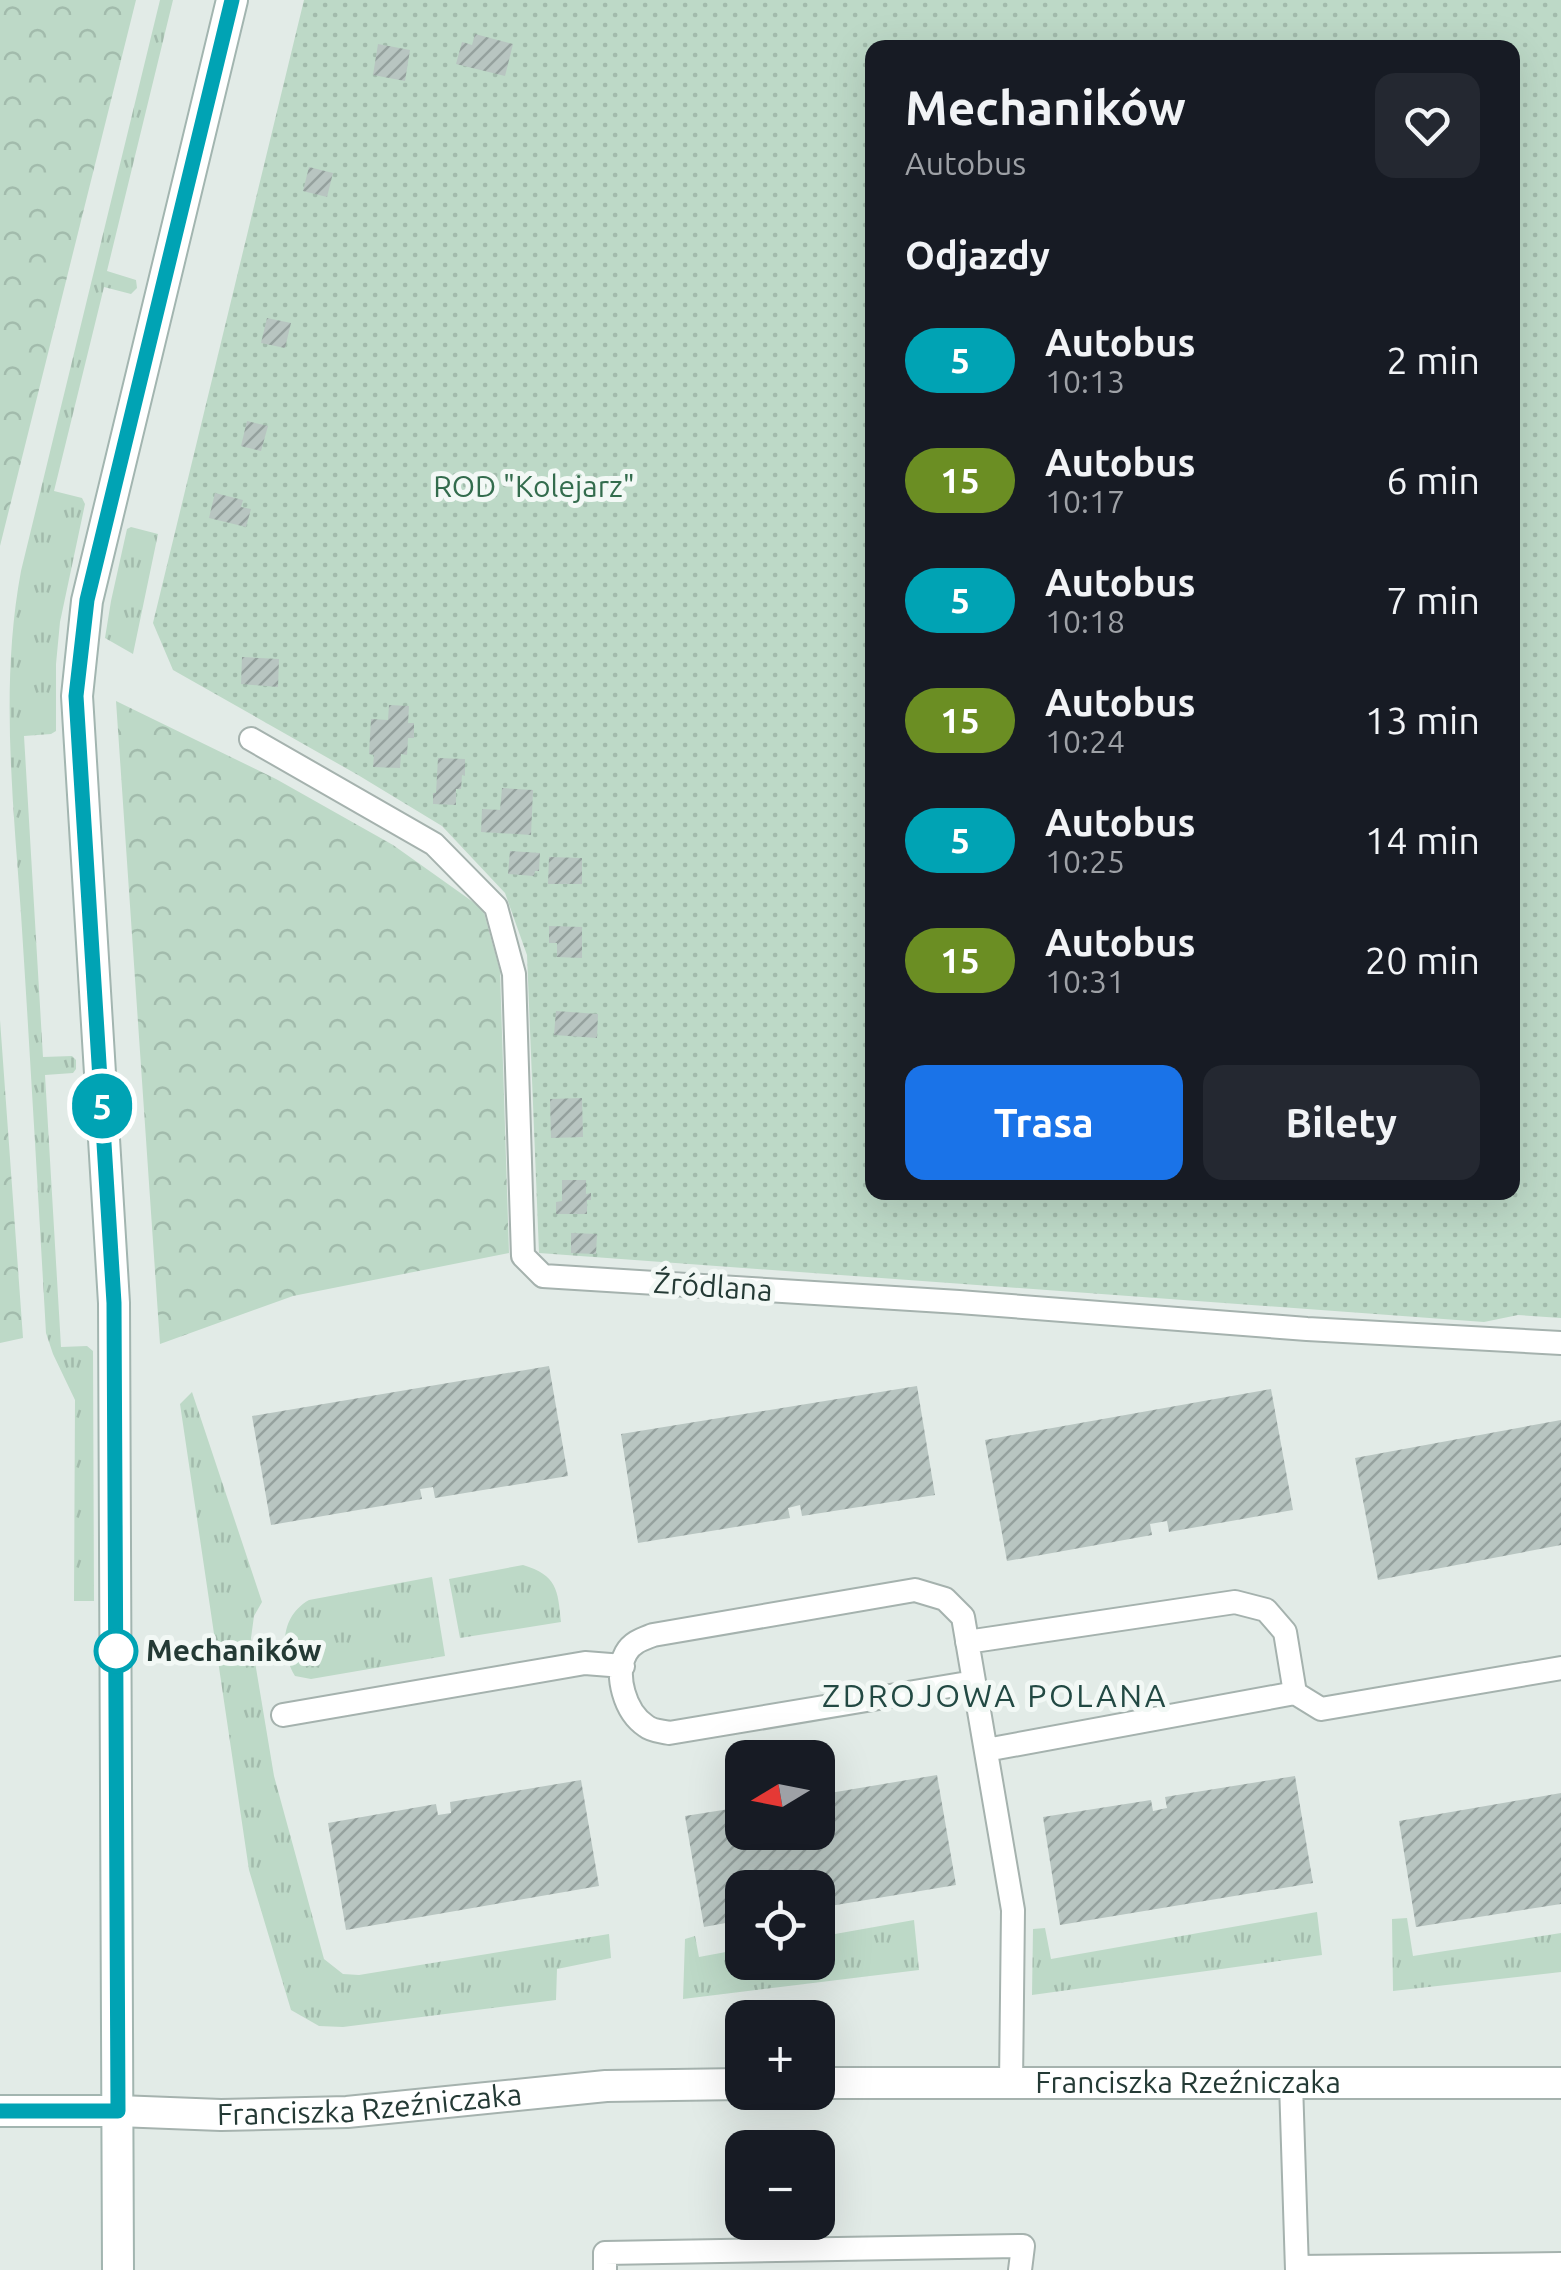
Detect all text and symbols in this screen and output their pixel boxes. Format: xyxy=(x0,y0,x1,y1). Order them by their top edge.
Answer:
button: heart xyxy=(1375,73,1480,178)
text: Mechaników xyxy=(905,80,1186,134)
text: Autobus xyxy=(905,145,1026,181)
text: Odjazdy xyxy=(905,234,1050,276)
text: Autobus xyxy=(1045,321,1196,363)
text: 2 min xyxy=(1386,339,1480,381)
text: 5 xyxy=(950,340,970,380)
text: 10:13 xyxy=(1045,363,1125,399)
text: Autobus xyxy=(1045,441,1196,483)
text: 6 min xyxy=(1386,459,1480,501)
text: 15 xyxy=(940,460,980,500)
park label: ROD "Kolejarz" xyxy=(433,469,635,503)
text: 10:17 xyxy=(1045,483,1125,519)
text: Autobus xyxy=(1045,561,1196,603)
text: 7 min xyxy=(1386,579,1480,621)
text: 5 xyxy=(950,580,970,620)
text: 10:18 xyxy=(1045,603,1125,639)
text: Autobus xyxy=(1045,681,1196,723)
text: 13 min xyxy=(1365,699,1480,741)
text: 15 xyxy=(940,700,980,740)
text: 10:24 xyxy=(1045,723,1125,759)
text: Autobus xyxy=(1045,801,1196,843)
text: 14 min xyxy=(1365,819,1480,861)
text: 5 xyxy=(950,820,970,860)
text: 10:25 xyxy=(1045,843,1125,879)
text: Autobus xyxy=(1045,921,1196,963)
text: 20 min xyxy=(1365,939,1480,981)
text: 15 xyxy=(940,940,980,980)
text: 10:31 xyxy=(1045,963,1125,999)
button: Trasa xyxy=(905,1065,1183,1180)
button: Bilety xyxy=(1203,1065,1480,1180)
line badge: 5 xyxy=(70,1074,134,1138)
text: 5 xyxy=(92,1086,112,1126)
street label: Źródlana xyxy=(652,1264,774,1307)
marker: Mechaników xyxy=(95,1630,137,1672)
place label: Mechaników xyxy=(146,1633,322,1667)
district label: ZDROJOWA POLANA xyxy=(822,1677,1168,1713)
north arrow xyxy=(725,1740,835,1850)
map controls xyxy=(725,1740,835,2240)
button: locate xyxy=(725,1870,835,1980)
button: + xyxy=(725,2000,835,2110)
street label: Franciszka Rzeźniczaka xyxy=(1035,2065,1341,2099)
street label: Franciszka Rzeźniczaka xyxy=(217,2077,523,2131)
button: − xyxy=(725,2130,835,2240)

